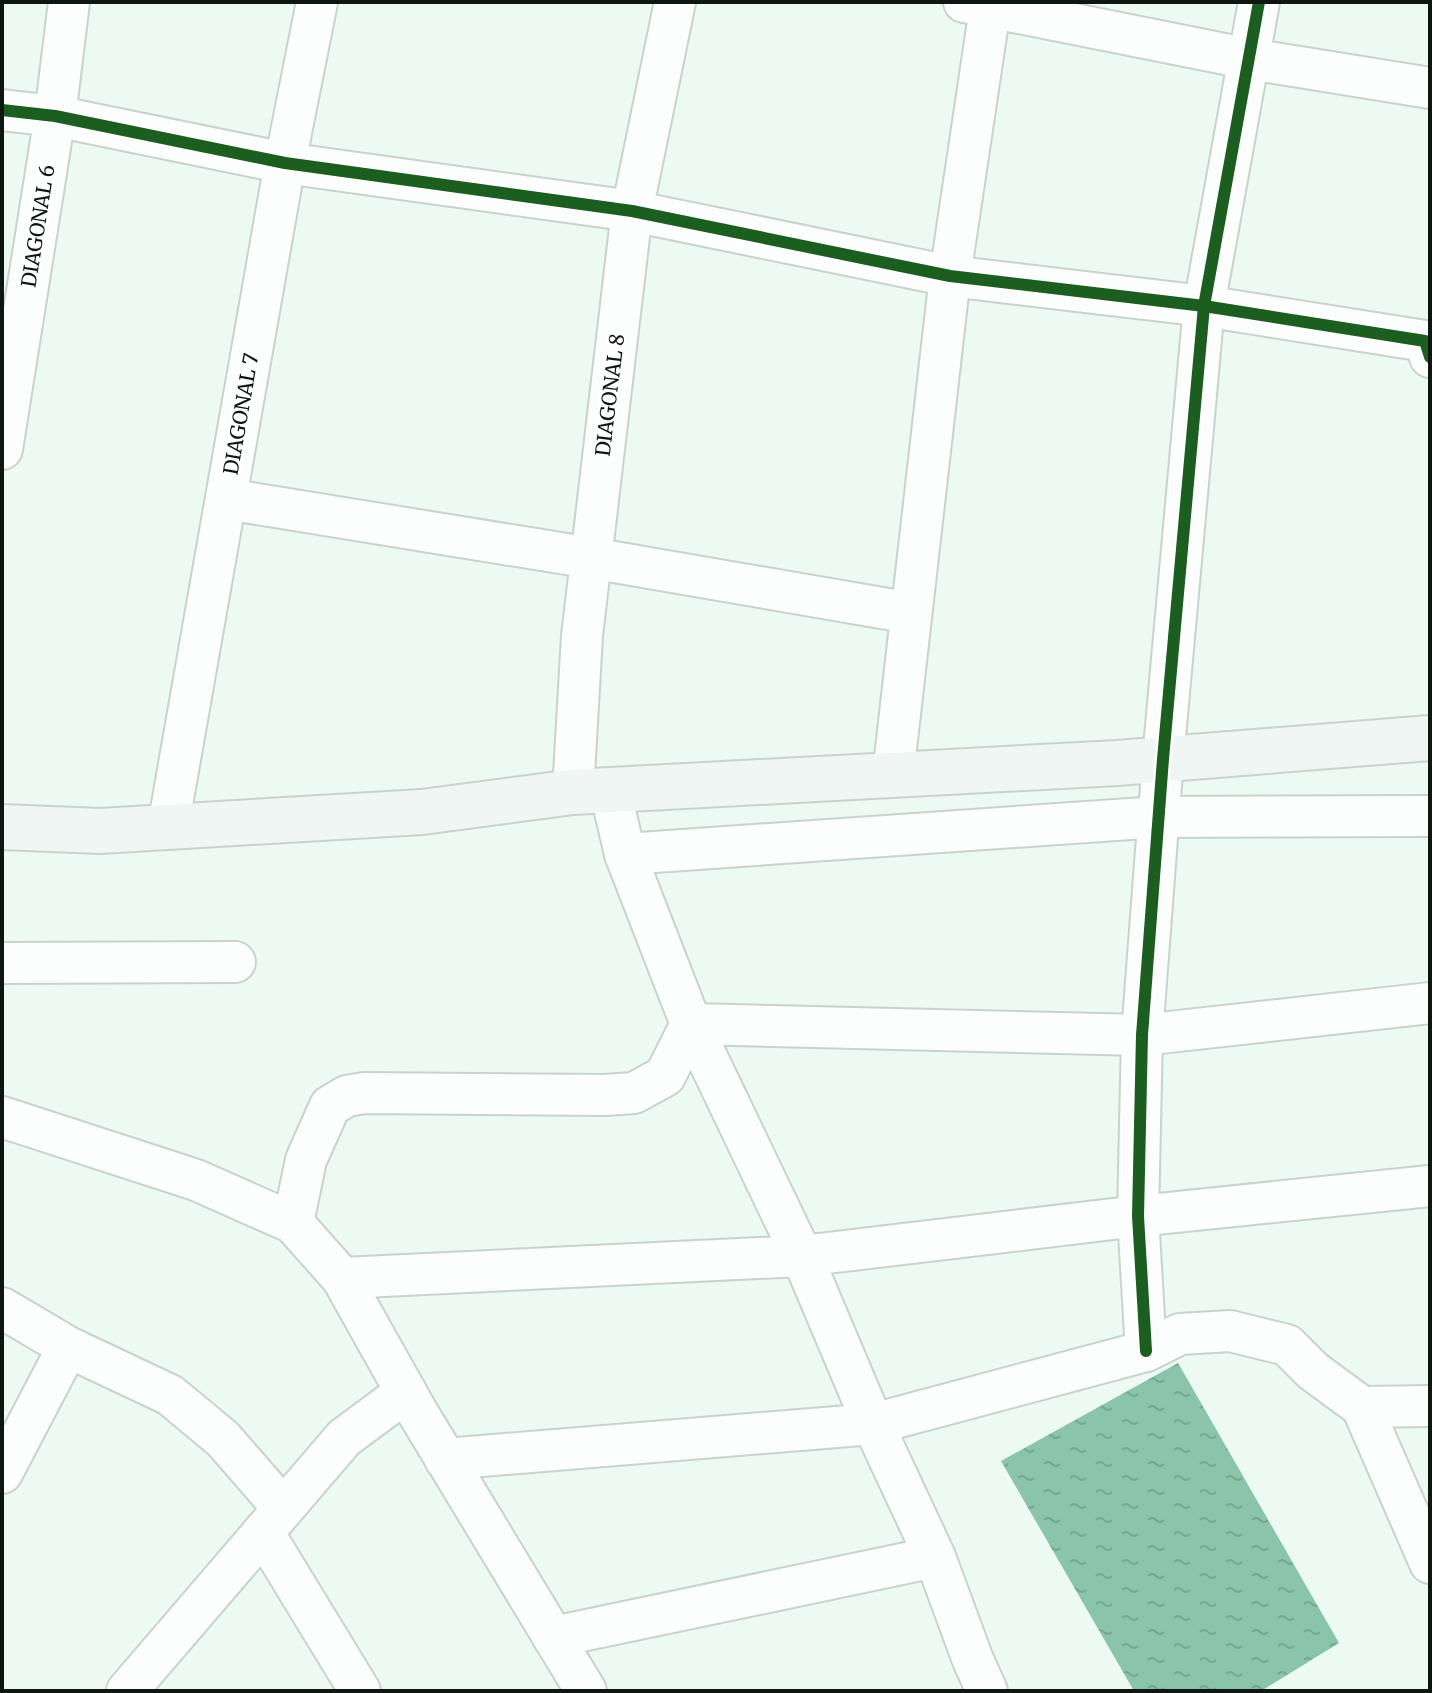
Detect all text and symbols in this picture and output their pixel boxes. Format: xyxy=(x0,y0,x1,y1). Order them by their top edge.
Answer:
street label: DIAGONAL 6 xyxy=(15,163,60,289)
street label: DIAGONAL 8 xyxy=(590,332,629,458)
street label: DIAGONAL 7 xyxy=(218,351,263,477)

